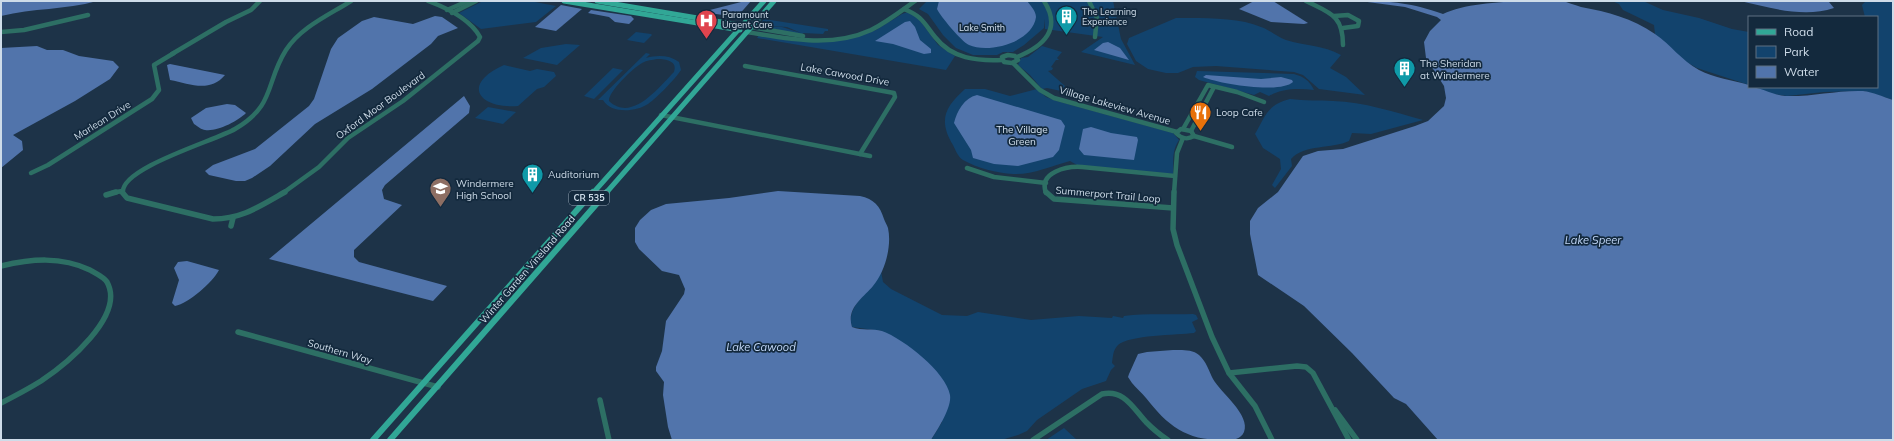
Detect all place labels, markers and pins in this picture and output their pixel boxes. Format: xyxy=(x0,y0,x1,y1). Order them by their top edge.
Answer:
building icon: The Learning Experience xyxy=(1053,4,1079,37)
place label: The Learning Experience xyxy=(1082,6,1137,27)
hospital icon: Paramount Urgent Care xyxy=(693,7,719,40)
place label: Paramount Urgent Care xyxy=(722,9,772,30)
building icon: The Sheridan at Windermere xyxy=(1392,56,1418,89)
place label: The Sheridan at Windermere xyxy=(1420,57,1490,82)
restaurant icon: Loop Cafe xyxy=(1187,99,1213,132)
place label: Loop Cafe xyxy=(1216,106,1263,119)
building icon: Auditorium xyxy=(519,161,545,194)
place label: Auditorium xyxy=(548,168,599,181)
school or university icon: Windermere High School xyxy=(428,176,454,209)
place label: Windermere High School xyxy=(456,177,514,202)

